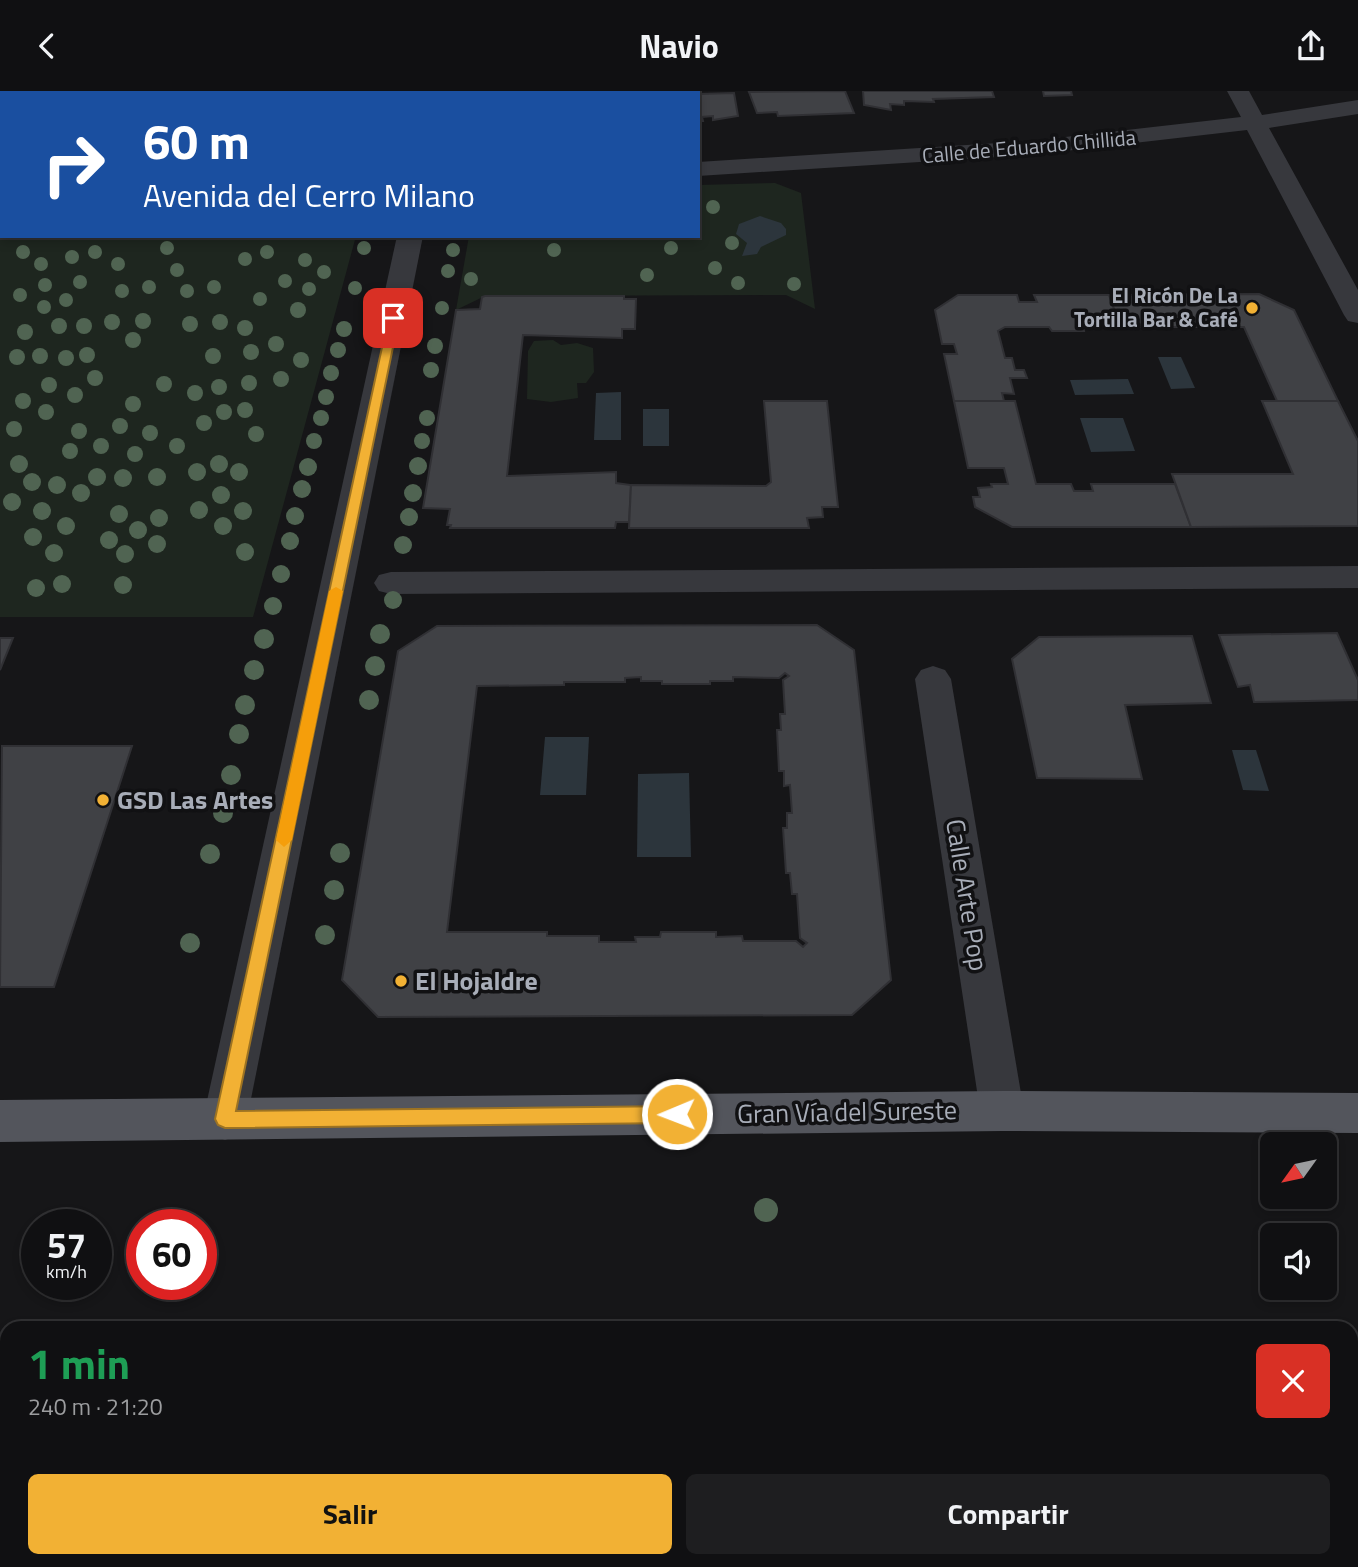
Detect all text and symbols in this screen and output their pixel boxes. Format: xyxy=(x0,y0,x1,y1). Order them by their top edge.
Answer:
text: Navio xyxy=(639,22,719,70)
icon: back xyxy=(28,27,66,65)
icon: share xyxy=(1292,27,1330,65)
text: 60 m xyxy=(143,103,250,178)
icon: right xyxy=(28,119,119,210)
street label: Calle de Eduardo Chillida xyxy=(921,121,1138,171)
text: Avenida del Cerro Milano xyxy=(143,171,475,219)
place label: El Ricón De La Tortilla Bar & Café xyxy=(1074,279,1238,335)
pin xyxy=(363,288,423,348)
icon: arrive xyxy=(374,299,412,337)
marker: El Ricón De La Tortilla Bar & Café xyxy=(1244,300,1260,316)
place label: GSD Las Artes xyxy=(117,780,273,819)
marker: GSD Las Artes xyxy=(95,792,111,808)
street label: Calle Arte Pop xyxy=(936,816,999,974)
place label: El Hojaldre xyxy=(415,961,538,1000)
marker: El Hojaldre xyxy=(393,973,409,989)
position arrow xyxy=(640,1077,714,1151)
street label: Gran Vía del Sureste xyxy=(737,1090,957,1133)
north arrow xyxy=(1260,1132,1337,1209)
map controls xyxy=(1260,1132,1337,1300)
speed limit sign: 60 xyxy=(126,1209,217,1300)
text: 57 xyxy=(47,1218,86,1272)
button: sound xyxy=(1260,1223,1337,1300)
text: km/h xyxy=(46,1258,87,1285)
text: 1 min xyxy=(28,1331,130,1395)
button: close xyxy=(1256,1344,1330,1418)
text: 240 m · 21:20 xyxy=(28,1389,163,1424)
button: Salir xyxy=(28,1474,672,1554)
button: Compartir xyxy=(686,1474,1330,1554)

